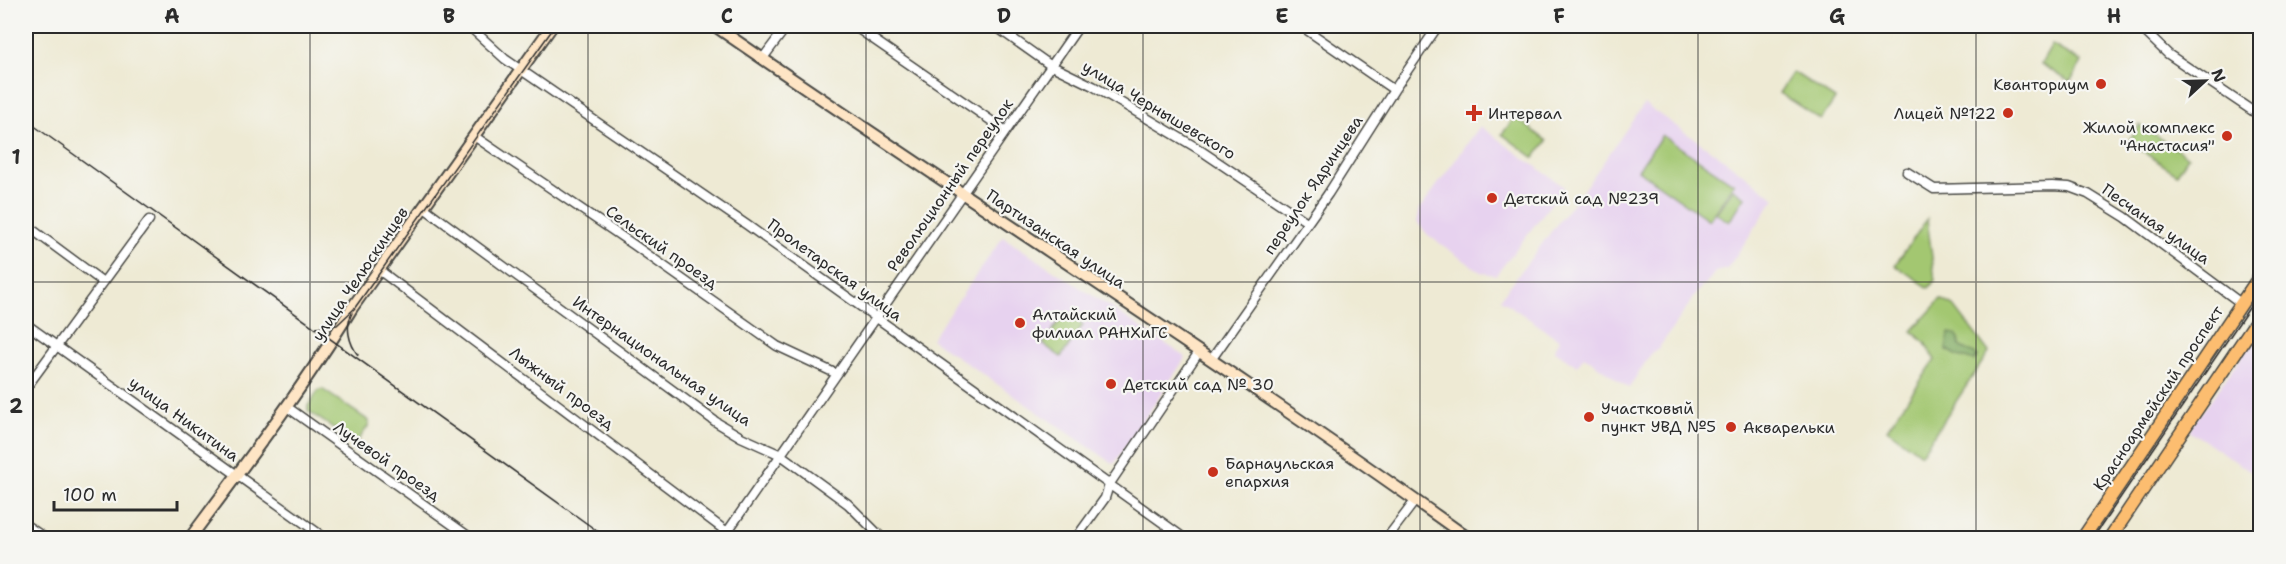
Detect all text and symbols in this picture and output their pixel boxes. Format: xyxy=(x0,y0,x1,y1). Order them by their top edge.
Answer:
text: A xyxy=(164,3,180,29)
text: B xyxy=(443,3,455,29)
text: C xyxy=(721,3,733,29)
text: D xyxy=(997,3,1011,29)
text: E xyxy=(1275,3,1289,29)
text: F xyxy=(1553,3,1565,29)
text: G xyxy=(1829,3,1845,29)
text: H xyxy=(2107,3,2121,29)
north arrow xyxy=(2175,51,2235,111)
street label: улица Чернышевского xyxy=(1078,56,1240,164)
text: N xyxy=(2206,66,2231,85)
place label: Кванториум xyxy=(1993,74,2089,95)
marker: Кванториум xyxy=(2094,77,2108,91)
street label: Революционный переулок xyxy=(882,94,1018,276)
place label: Интервал xyxy=(1488,103,1562,124)
place label: Лицей №122 xyxy=(1894,103,1996,124)
marker: Интервал xyxy=(1465,104,1483,122)
marker: Лицей №122 xyxy=(2001,106,2015,120)
street label: переулок Ядринцева xyxy=(1259,111,1367,259)
place label: Жилой комплекс "Анастасия" xyxy=(2083,117,2215,156)
marker: Жилой комплекс "Анастасия" xyxy=(2220,129,2234,143)
text: 1 xyxy=(11,144,21,170)
street label: Песчаная улица xyxy=(2098,179,2214,269)
street label: Партизанская улица xyxy=(983,185,1129,293)
place label: Детский сад №239 xyxy=(1504,188,1659,209)
marker: Детский сад №239 xyxy=(1485,191,1499,205)
street label: Сельский проезд xyxy=(602,200,722,294)
street label: улица Челюскинцев xyxy=(307,203,413,345)
street label: Пролетарская улица xyxy=(763,214,907,326)
street label: Интернациональная улица xyxy=(569,291,756,431)
street label: Красноармейский проспект xyxy=(2088,301,2228,495)
place label: Алтайский филиал РАНХиГС xyxy=(1032,304,1168,343)
marker: Алтайский филиал РАНХиГС xyxy=(1013,316,1027,330)
street label: Лыжный проезд xyxy=(505,342,619,434)
street label: улица Никитина xyxy=(125,372,243,466)
place label: Детский сад № 30 xyxy=(1123,374,1274,395)
marker: Детский сад № 30 xyxy=(1104,377,1118,391)
text: 2 xyxy=(9,393,23,419)
place label: Участковый пункт УВД №5 xyxy=(1601,398,1716,437)
marker: Участковый пункт УВД №5 xyxy=(1582,410,1596,424)
street label: Лучевой проезд xyxy=(329,416,445,506)
place label: Акварельки xyxy=(1743,417,1835,438)
marker: Акварельки xyxy=(1724,420,1738,434)
place label: Барнаульская епархия xyxy=(1225,453,1334,492)
marker: Барнаульская епархия xyxy=(1206,465,1220,479)
scale bar xyxy=(54,474,177,512)
text: 100 m xyxy=(63,483,117,507)

